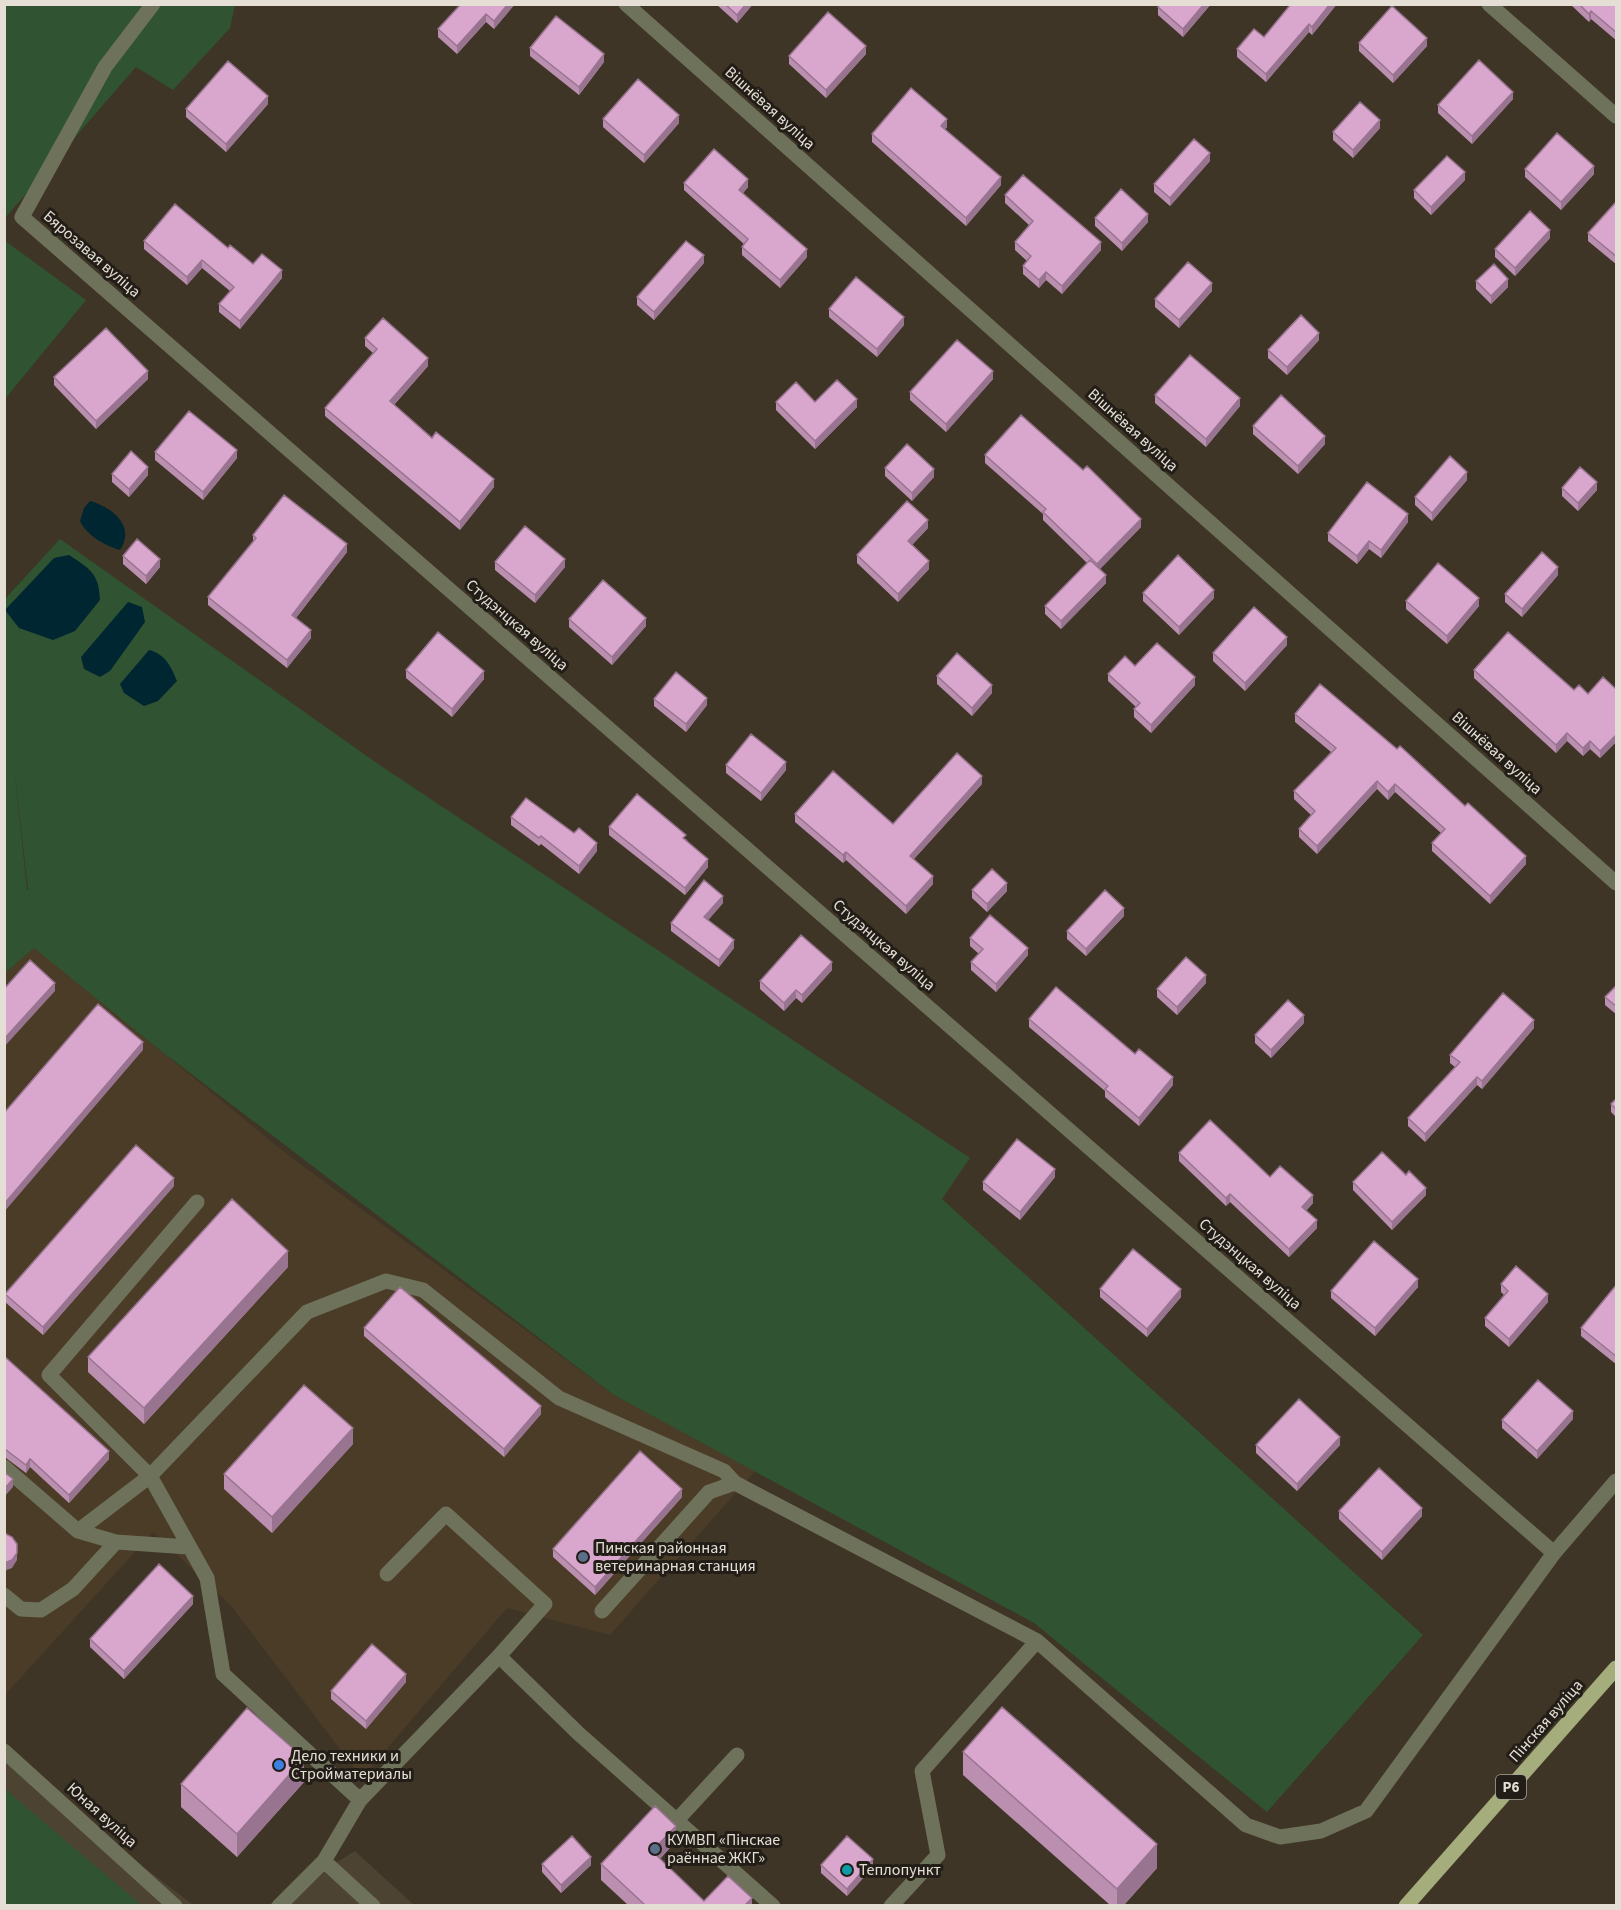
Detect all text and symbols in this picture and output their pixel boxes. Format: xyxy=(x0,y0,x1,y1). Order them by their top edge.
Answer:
street label: Вішнёвая вуліца xyxy=(720,61,820,155)
street label: Бярозавая вуліца xyxy=(39,205,145,303)
street label: Вішнёвая вуліца xyxy=(1083,383,1183,477)
street label: Студэнцкая вуліца xyxy=(461,574,573,676)
street label: Вішнёвая вуліца xyxy=(1447,706,1547,800)
street label: Студэнцкая вуліца xyxy=(828,894,940,996)
street label: Студэнцкая вуліца xyxy=(1194,1213,1306,1315)
place label: Пинская районная ветеринарная станция xyxy=(595,1537,756,1577)
marker: Пинская районная ветеринарная станция xyxy=(576,1550,590,1564)
street label: Пінская вуліца xyxy=(1504,1675,1588,1767)
place label: Дело техники и Стройматериалы xyxy=(291,1745,412,1785)
marker: Дело техники и Стройматериалы xyxy=(272,1758,286,1772)
road number: Р6 xyxy=(1496,1775,1526,1799)
street label: Юная вуліца xyxy=(62,1777,142,1853)
place label: КУМВП «Пінскае раённае ЖКГ» xyxy=(667,1829,780,1869)
marker: КУМВП «Пінскае раённае ЖКГ» xyxy=(648,1842,662,1856)
place label: Теплопункт xyxy=(859,1859,941,1881)
marker: Теплопункт xyxy=(840,1863,854,1877)

